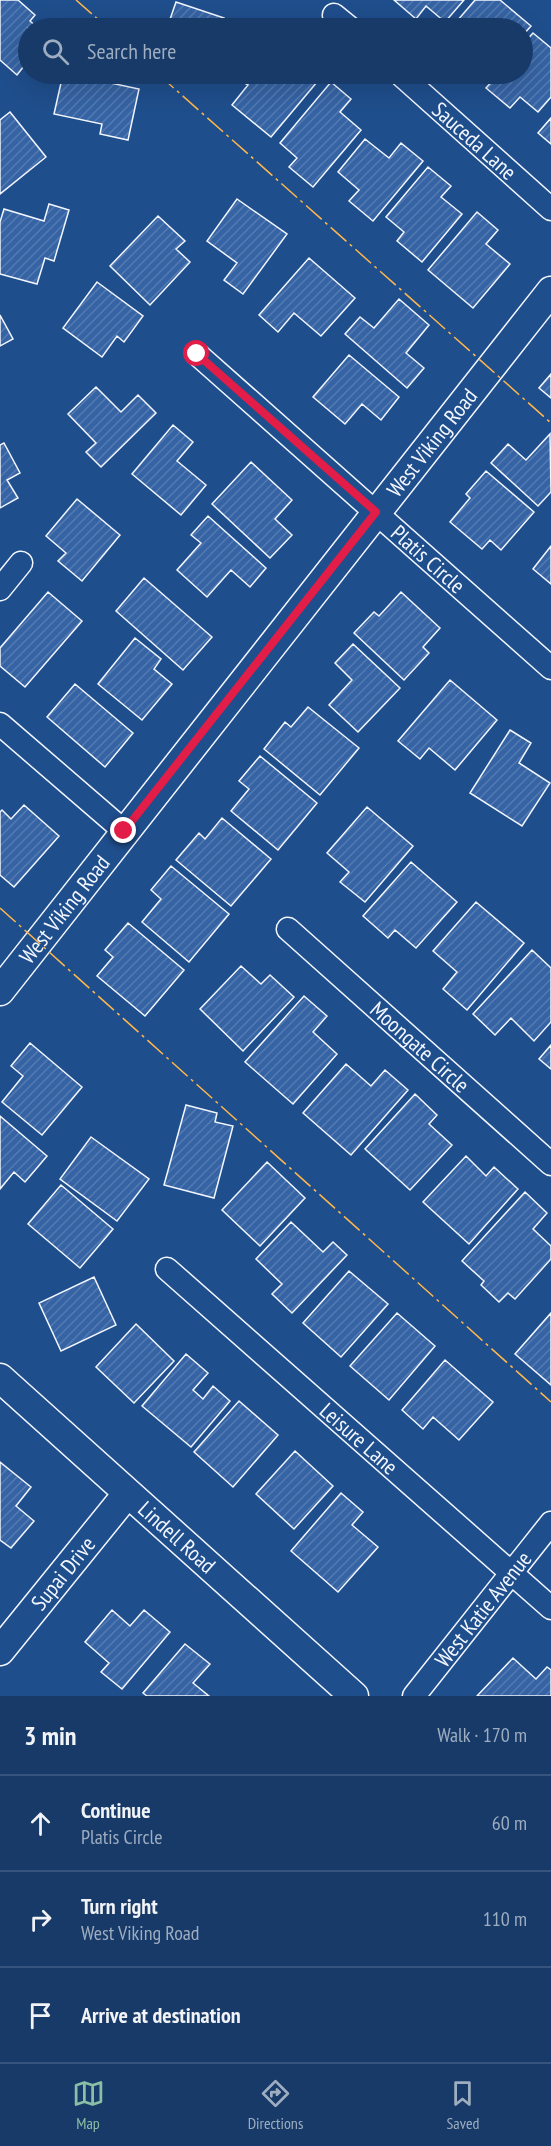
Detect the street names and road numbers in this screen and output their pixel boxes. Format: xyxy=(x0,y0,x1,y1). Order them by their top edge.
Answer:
street label: Sauceda Lane xyxy=(427,96,523,186)
street label: West Viking Road xyxy=(380,383,483,502)
street label: Platis Circle xyxy=(385,519,471,599)
street label: West Viking Road xyxy=(13,849,116,969)
street label: Moongate Circle xyxy=(365,995,475,1099)
street label: Leisure Lane xyxy=(314,1396,404,1480)
street label: Lindell Road xyxy=(132,1495,222,1579)
street label: Supai Drive xyxy=(25,1531,101,1616)
street label: West Katie Avenue xyxy=(428,1545,537,1673)

